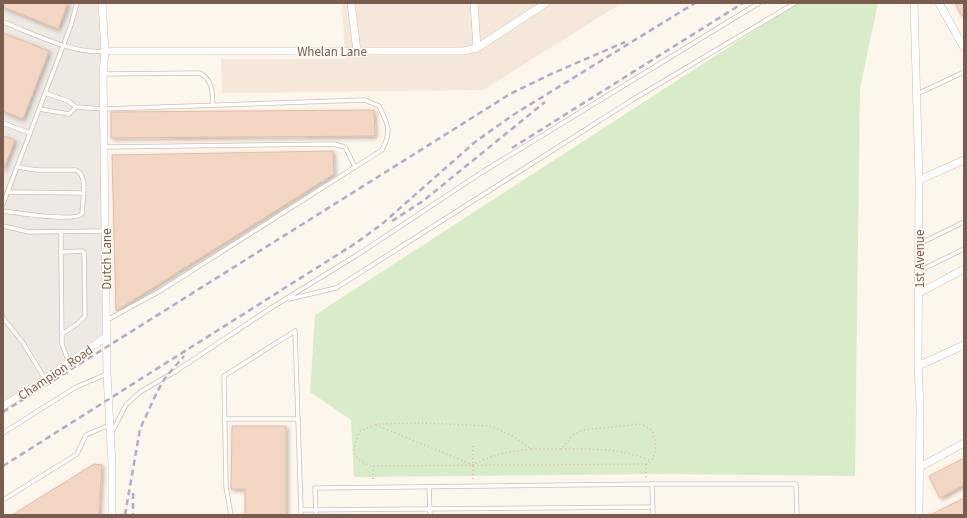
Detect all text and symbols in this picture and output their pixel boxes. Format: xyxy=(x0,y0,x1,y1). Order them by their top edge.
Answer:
street label: Whelan Lane xyxy=(297,43,367,61)
street label: Dutch Lane xyxy=(98,228,116,290)
street label: 1st Avenue xyxy=(911,230,929,288)
street label: Champion Road xyxy=(15,341,97,405)

